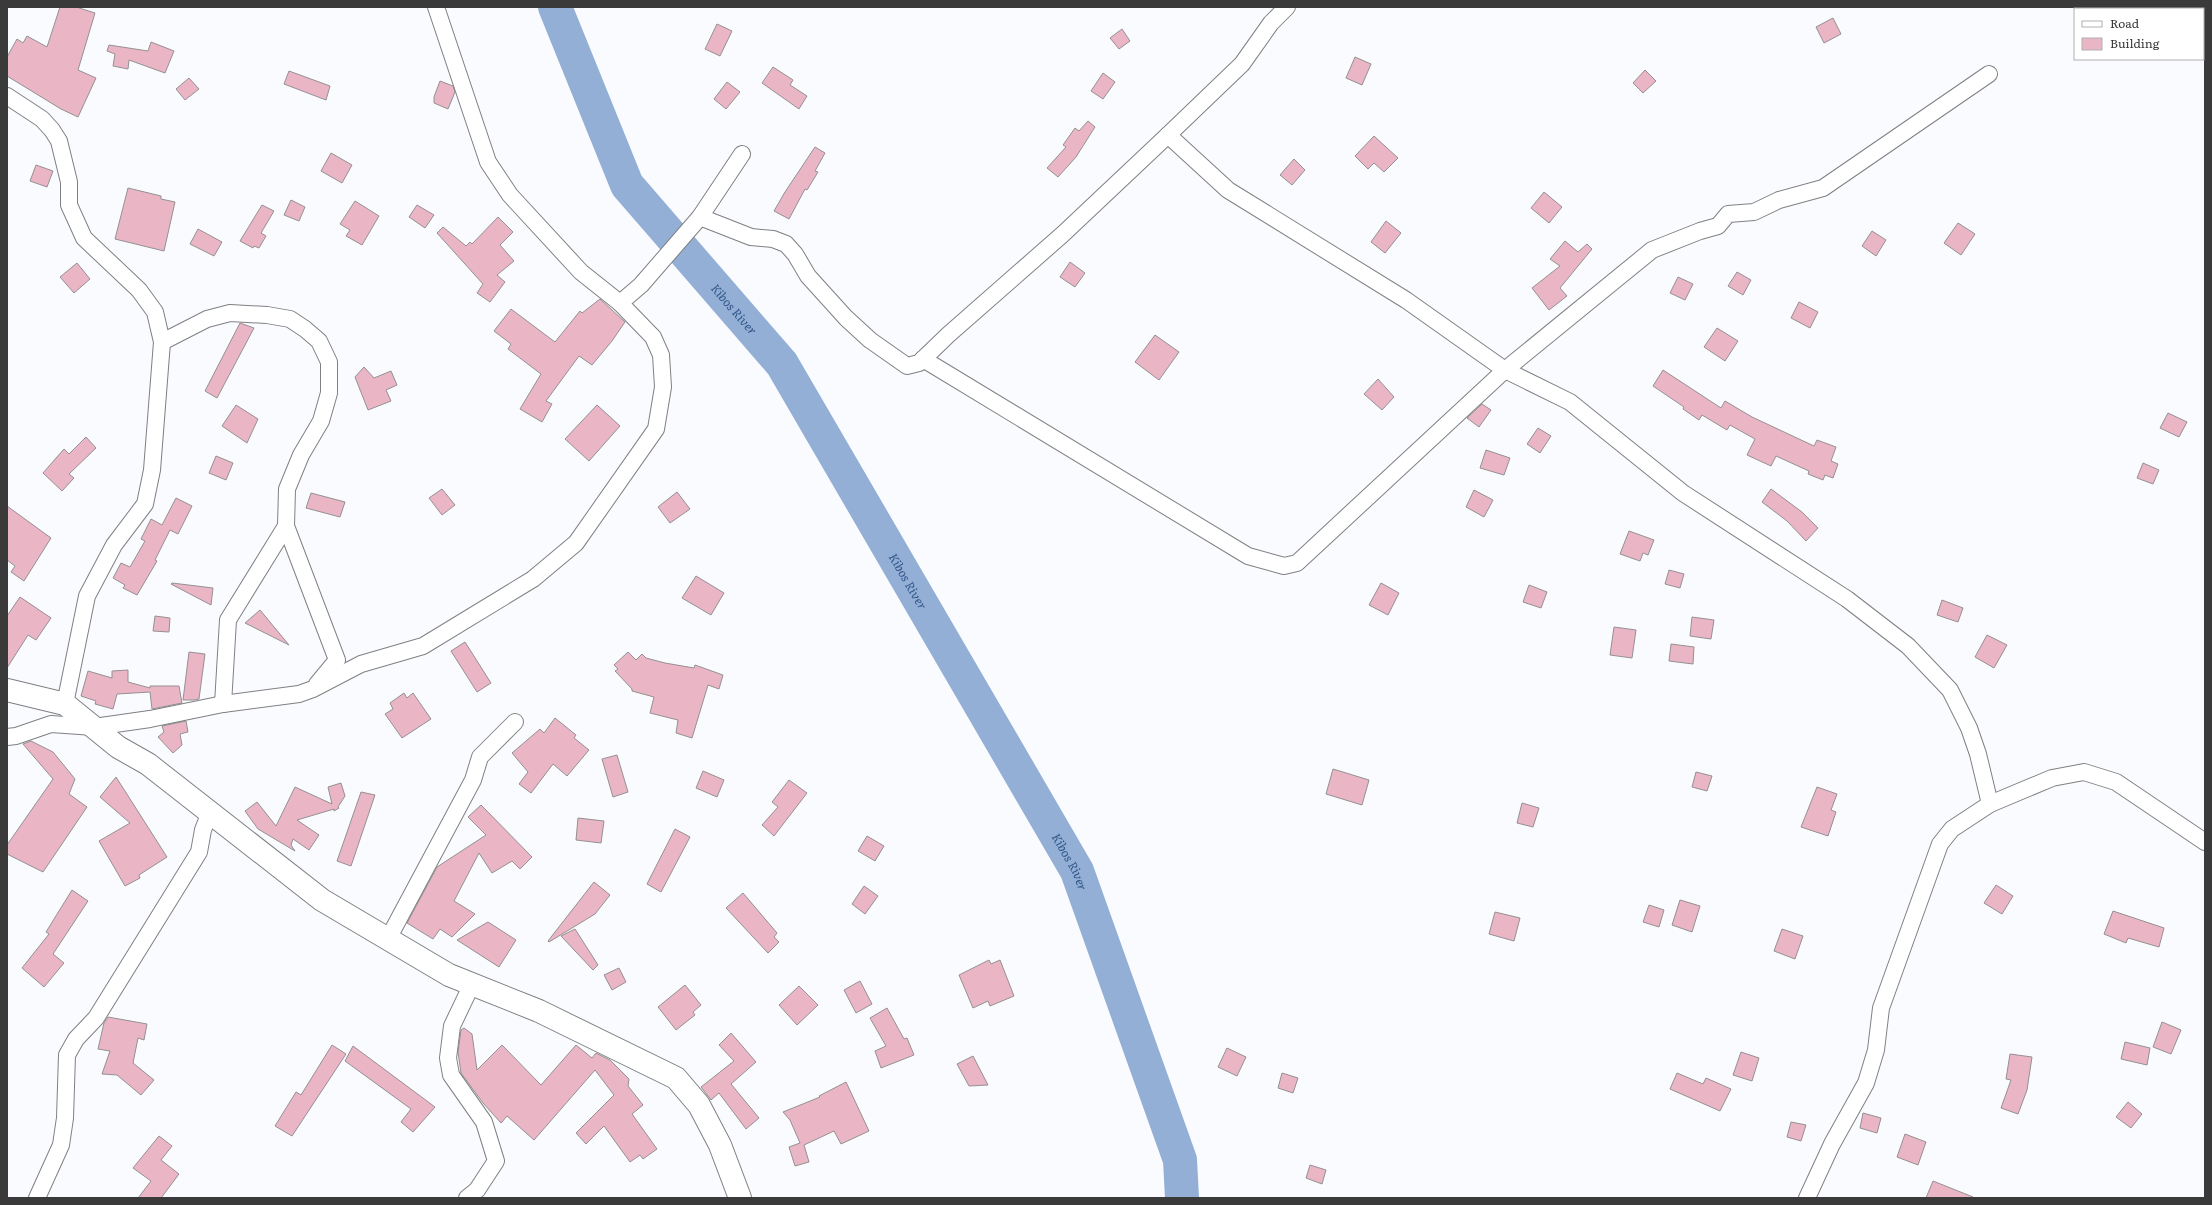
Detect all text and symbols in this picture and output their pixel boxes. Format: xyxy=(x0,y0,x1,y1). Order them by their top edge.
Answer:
legend xyxy=(2074,8,2204,60)
text: Road xyxy=(2110,14,2140,32)
text: Building xyxy=(2110,34,2160,52)
water label: Kibos River xyxy=(707,280,762,339)
water label: Kibos River xyxy=(885,550,932,613)
water label: Kibos River xyxy=(1048,830,1092,893)

